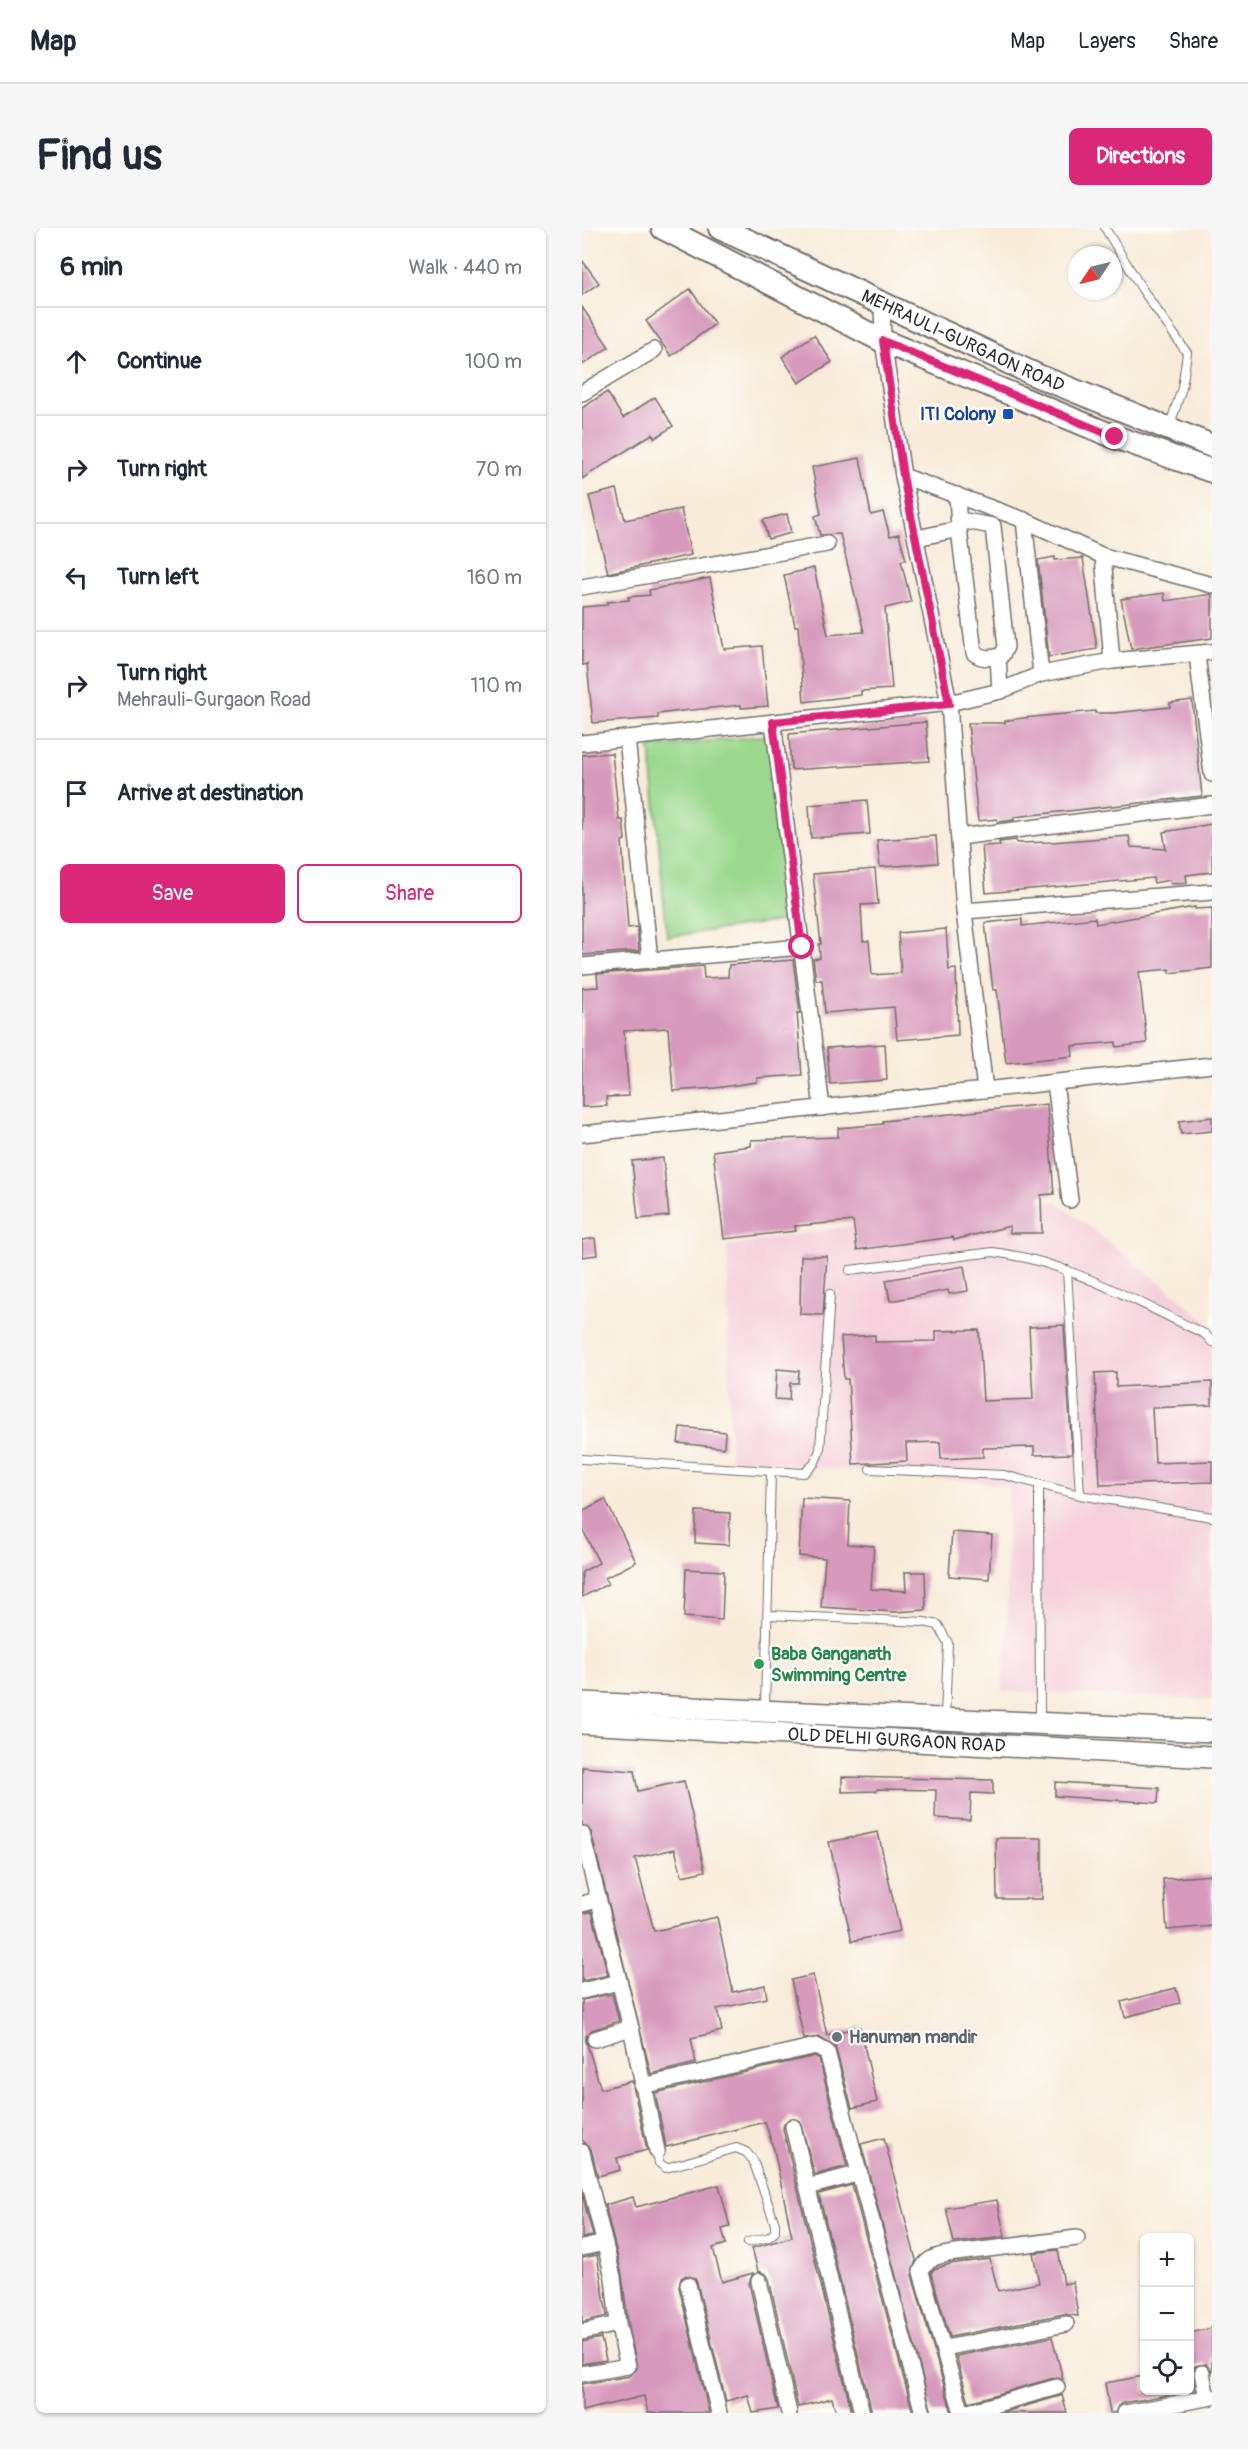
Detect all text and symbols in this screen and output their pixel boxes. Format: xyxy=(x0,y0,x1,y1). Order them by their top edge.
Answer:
text: Map xyxy=(30,24,76,59)
text: Map xyxy=(1010,28,1045,55)
text: Layers xyxy=(1078,28,1136,55)
text: Share xyxy=(1169,28,1218,55)
button: Directions xyxy=(1069,128,1212,185)
text: Find us xyxy=(36,130,162,182)
north arrow xyxy=(1068,246,1122,300)
text: 6 min xyxy=(60,251,123,283)
text: Walk · 440 m xyxy=(408,255,522,280)
street label: MEHRAULI-GURGAON ROAD xyxy=(858,284,1068,397)
icon: ahead xyxy=(60,345,93,378)
text: Continue xyxy=(117,347,201,375)
text: 100 m xyxy=(465,349,522,374)
place label: ITI Colony xyxy=(920,403,996,426)
marker: ITI Colony xyxy=(1001,407,1015,421)
route end xyxy=(1101,423,1127,449)
icon: right xyxy=(60,453,93,486)
text: Turn right xyxy=(117,455,207,483)
text: 70 m xyxy=(476,457,522,482)
icon: left xyxy=(60,561,93,594)
text: Turn left xyxy=(117,563,199,591)
text: 160 m xyxy=(467,565,522,590)
text: Turn right xyxy=(117,659,207,687)
icon: right xyxy=(60,669,93,702)
text: 110 m xyxy=(471,673,522,698)
text: Mehrauli-Gurgaon Road xyxy=(117,687,311,712)
icon: arrive xyxy=(60,777,93,810)
text: Arrive at destination xyxy=(117,779,303,807)
button: Save xyxy=(60,864,285,923)
button: Share xyxy=(297,864,522,923)
route start xyxy=(788,933,814,959)
place label: Baba Ganganath Swimming Centre xyxy=(771,1643,908,1687)
marker: Baba Ganganath Swimming Centre xyxy=(752,1657,766,1671)
street label: OLD DELHI GURGAON ROAD xyxy=(787,1723,1006,1757)
place label: Hanuman mandir xyxy=(849,2026,978,2049)
marker: Hanuman mandir xyxy=(830,2030,844,2044)
map controls xyxy=(1140,2233,1194,2395)
button: + xyxy=(1140,2233,1194,2287)
button: − xyxy=(1140,2287,1194,2341)
button: locate xyxy=(1140,2341,1194,2395)

